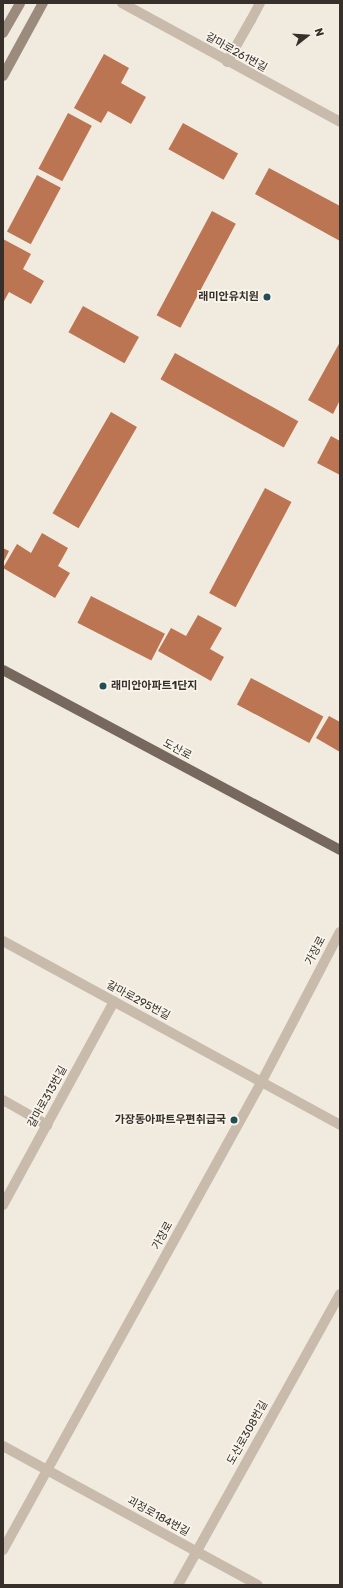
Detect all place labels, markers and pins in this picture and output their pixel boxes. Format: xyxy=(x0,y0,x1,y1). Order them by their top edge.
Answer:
place label: 래미안유치원 xyxy=(198,290,259,304)
marker: 래미안유치원 xyxy=(262,292,272,302)
place label: 래미안아파트1단지 xyxy=(111,679,197,693)
marker: 래미안아파트1단지 xyxy=(98,681,108,691)
place label: 가장동아파트우편취급국 xyxy=(115,1113,226,1127)
marker: 가장동아파트우편취급국 xyxy=(229,1115,239,1125)

